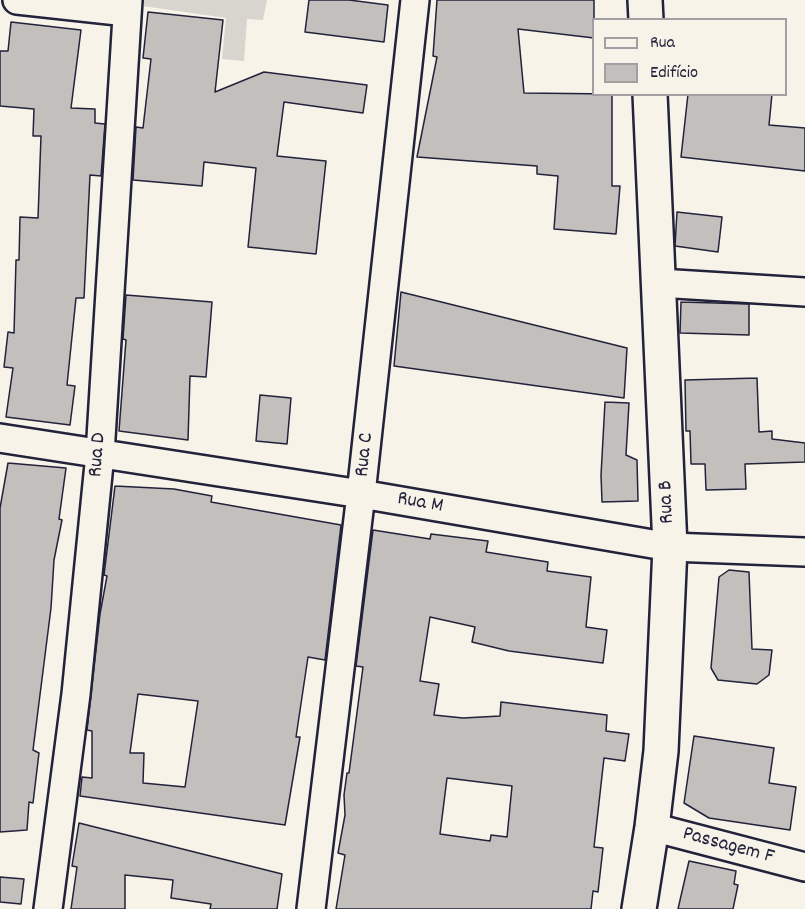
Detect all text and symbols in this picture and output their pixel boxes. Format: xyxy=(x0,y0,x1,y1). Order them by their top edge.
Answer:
legend xyxy=(592,18,787,96)
text: Rua xyxy=(650,31,675,56)
text: Edifício xyxy=(650,61,698,86)
street label: Rua D xyxy=(84,432,114,478)
street label: Rua C xyxy=(351,432,381,478)
street label: Rua B xyxy=(655,480,681,524)
street label: Rua M xyxy=(395,488,445,520)
street label: Passagem F xyxy=(679,823,777,871)

